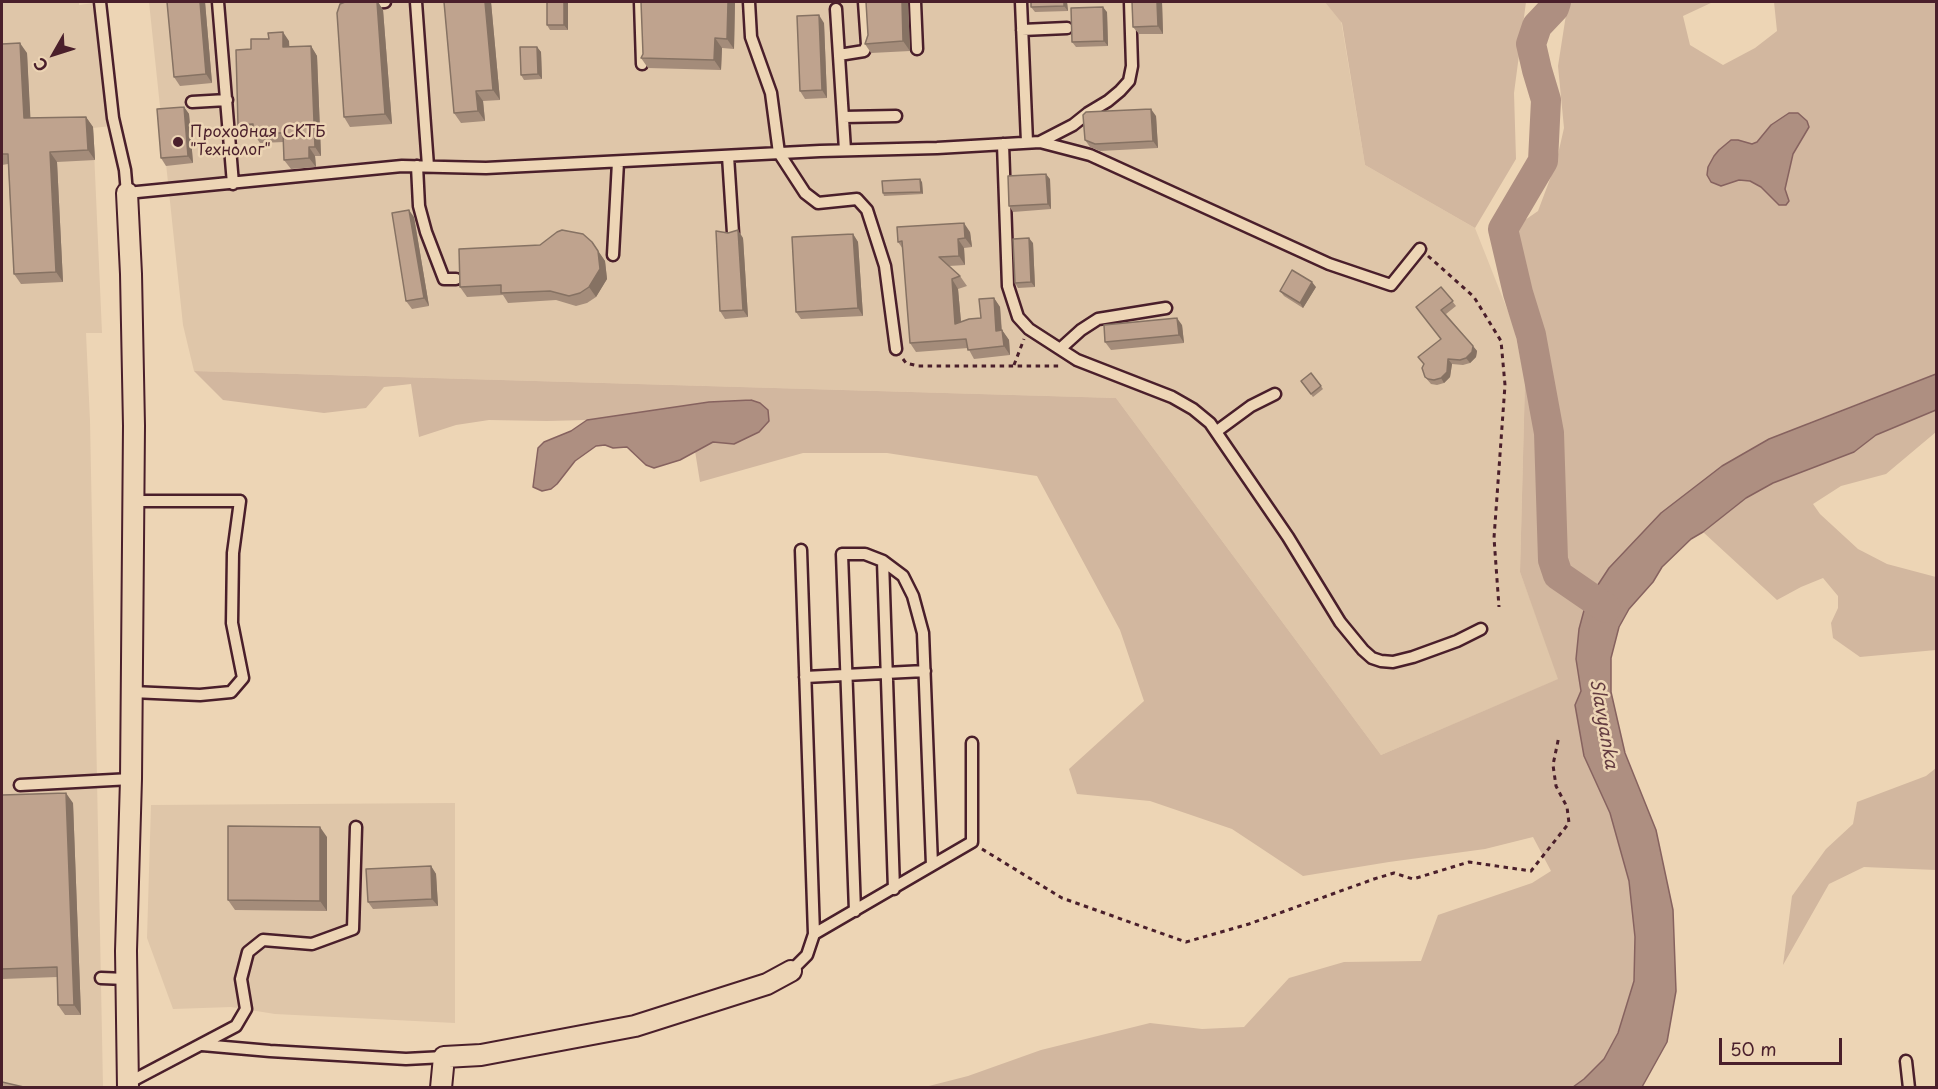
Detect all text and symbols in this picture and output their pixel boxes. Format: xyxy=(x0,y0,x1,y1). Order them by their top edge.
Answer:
north arrow xyxy=(24,24,84,84)
text: С xyxy=(27,53,53,78)
place label: Проходная СКТБ "Технолог" xyxy=(190,123,326,161)
marker: Проходная СКТБ "Технолог" xyxy=(171,135,185,149)
water label: Slavyanka xyxy=(1584,677,1622,771)
scale bar xyxy=(1722,1026,1845,1064)
text: 50 m xyxy=(1730,1035,1777,1062)

